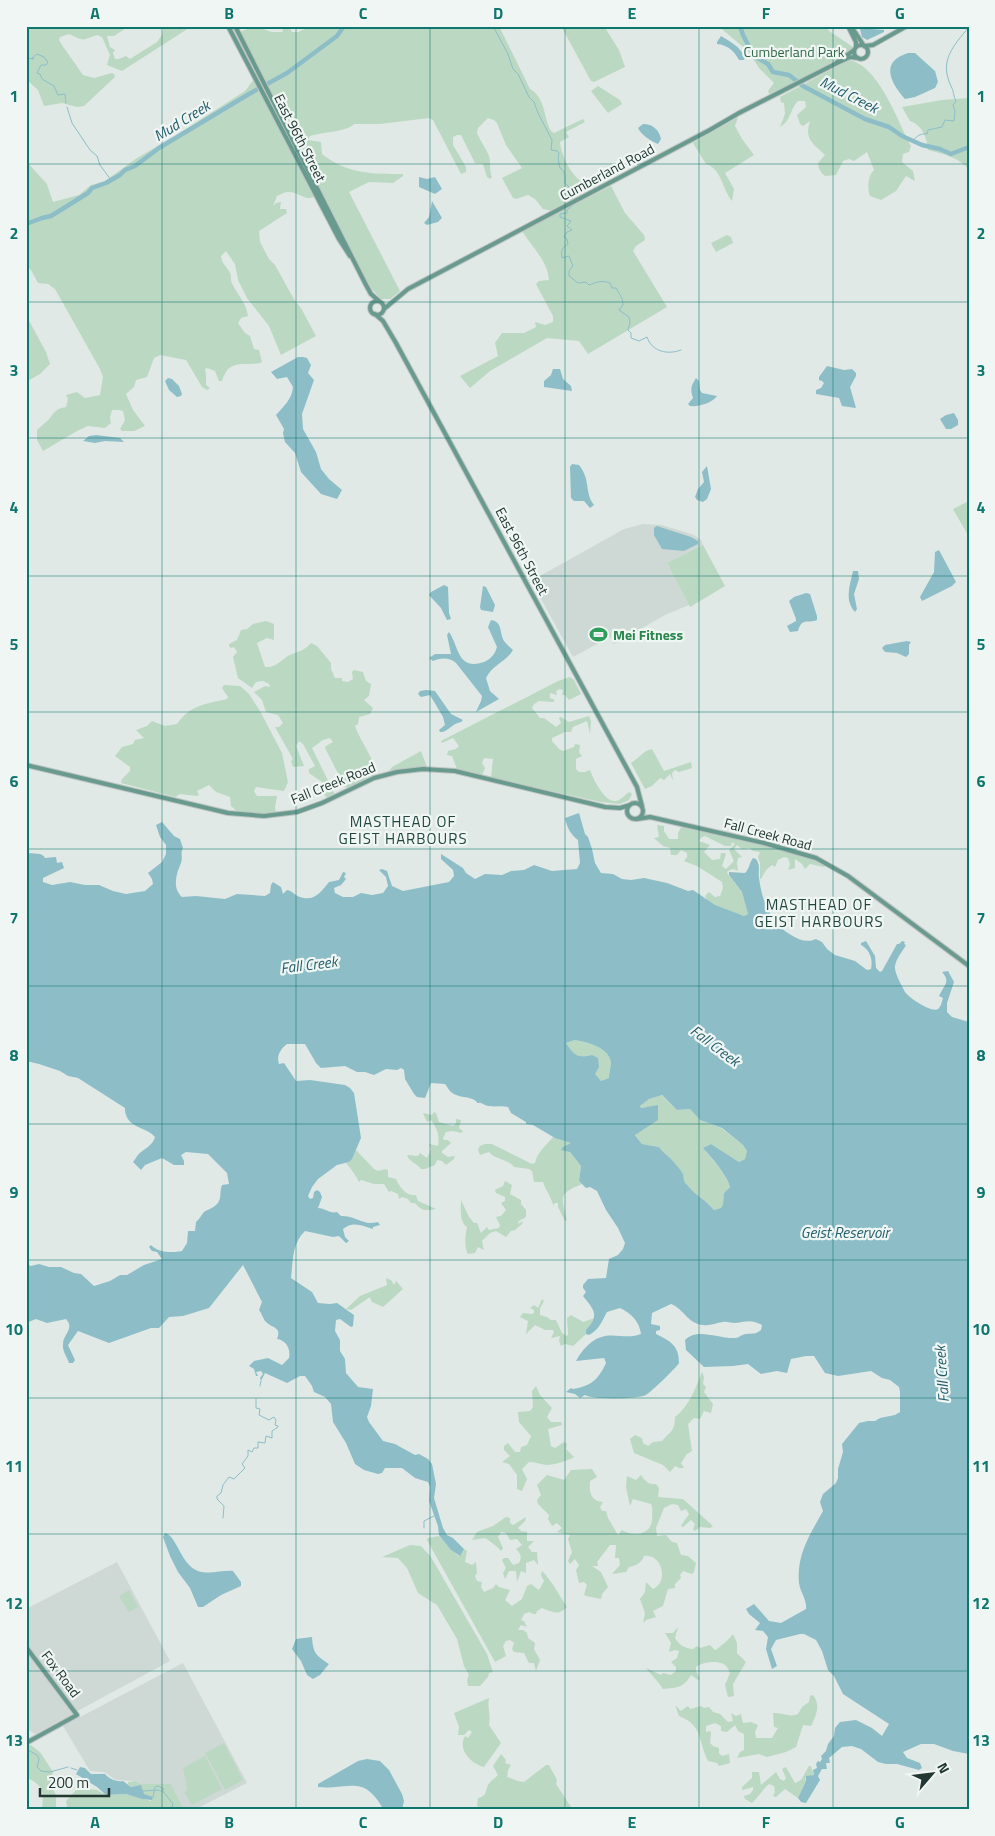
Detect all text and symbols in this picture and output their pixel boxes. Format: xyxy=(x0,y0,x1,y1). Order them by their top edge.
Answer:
text: A xyxy=(90,1,100,25)
text: B xyxy=(224,1,234,25)
text: C xyxy=(359,1,368,25)
text: D xyxy=(493,1,503,25)
text: E xyxy=(628,1,637,25)
text: F xyxy=(762,1,771,25)
text: G xyxy=(895,1,905,25)
park label: Cumberland Park xyxy=(744,41,845,62)
water label: Mud Creek xyxy=(816,70,884,120)
text: 1 xyxy=(10,84,18,108)
text: 1 xyxy=(977,84,985,108)
street label: East 96th Street xyxy=(269,90,332,186)
water label: Mud Creek xyxy=(149,93,216,147)
street label: Cumberland Road xyxy=(556,138,658,205)
text: 2 xyxy=(10,221,18,245)
text: 2 xyxy=(977,221,985,245)
text: 3 xyxy=(10,358,18,382)
text: 3 xyxy=(977,358,985,382)
text: 4 xyxy=(10,495,19,519)
text: 4 xyxy=(977,495,986,519)
street label: East 96th Street xyxy=(491,503,554,598)
place label: Mei Fitness xyxy=(613,624,683,645)
sports icon: Mei Fitness xyxy=(589,625,609,645)
text: 5 xyxy=(10,632,19,656)
text: 5 xyxy=(977,632,986,656)
street label: Fall Creek Road xyxy=(287,756,378,809)
text: 6 xyxy=(10,769,19,793)
text: 6 xyxy=(977,769,986,793)
district label: MASTHEAD OF GEIST HARBOURS xyxy=(338,810,468,850)
street label: Fall Creek Road xyxy=(722,812,814,855)
district label: MASTHEAD OF GEIST HARBOURS xyxy=(754,893,884,933)
text: 7 xyxy=(10,906,18,930)
text: 7 xyxy=(977,906,985,930)
water label: Fall Creek xyxy=(279,949,341,979)
water label: Fall Creek xyxy=(686,1019,747,1073)
text: 8 xyxy=(10,1043,19,1067)
text: 8 xyxy=(977,1043,986,1067)
text: 9 xyxy=(10,1180,19,1204)
text: 9 xyxy=(977,1180,986,1204)
water label: Geist Reservoir xyxy=(801,1221,891,1244)
text: 10 xyxy=(5,1317,23,1341)
text: 10 xyxy=(972,1317,990,1341)
water label: Fall Creek xyxy=(928,1343,955,1403)
text: 11 xyxy=(5,1454,23,1478)
text: 11 xyxy=(972,1454,990,1478)
text: 12 xyxy=(5,1591,23,1615)
text: 12 xyxy=(972,1591,990,1615)
street label: Fox Road xyxy=(37,1646,86,1702)
text: 13 xyxy=(5,1728,23,1752)
text: 13 xyxy=(972,1728,990,1752)
north arrow xyxy=(908,1748,958,1798)
text: N xyxy=(932,1758,955,1777)
scale bar xyxy=(40,1766,109,1798)
text: 200 m xyxy=(48,1771,89,1794)
text: A xyxy=(90,1810,100,1834)
text: B xyxy=(224,1810,234,1834)
text: C xyxy=(359,1810,368,1834)
text: D xyxy=(493,1810,503,1834)
text: E xyxy=(628,1810,637,1834)
text: F xyxy=(762,1810,771,1834)
text: G xyxy=(895,1810,905,1834)

